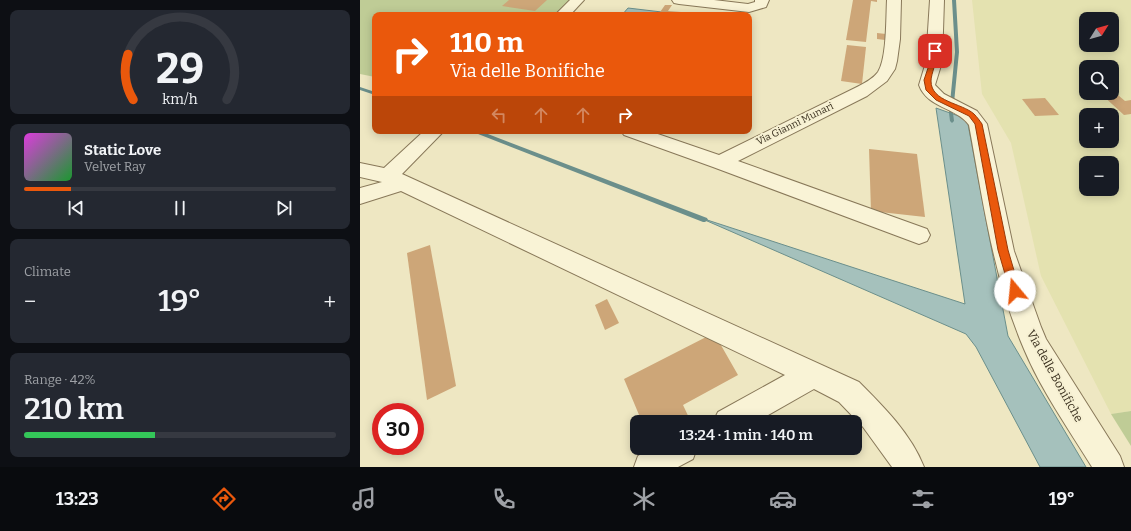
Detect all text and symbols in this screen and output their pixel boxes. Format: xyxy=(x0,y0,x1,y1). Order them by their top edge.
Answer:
north arrow xyxy=(1079,12,1119,52)
map controls xyxy=(1079,12,1119,196)
text: 110 m xyxy=(450,26,524,59)
icon: right xyxy=(384,28,436,80)
pin xyxy=(918,34,952,68)
icon: arrive xyxy=(924,40,946,62)
text: 29 xyxy=(156,44,204,94)
text: Via delle Bonifiche xyxy=(450,60,605,82)
button: search xyxy=(1079,60,1119,100)
text: km/h xyxy=(162,91,198,108)
street label: Via Gianni Munari xyxy=(754,100,836,148)
icon: left xyxy=(488,104,510,126)
icon: ahead xyxy=(530,104,552,126)
icon: ahead xyxy=(572,104,594,126)
icon: right xyxy=(614,104,636,126)
button: + xyxy=(1079,108,1119,148)
text: Static Love xyxy=(84,141,161,159)
button: − xyxy=(1079,156,1119,196)
text: Velvet Ray xyxy=(84,159,146,174)
icon: previous xyxy=(65,197,87,219)
icon: pause xyxy=(169,197,191,219)
icon: next xyxy=(273,197,295,219)
text: Climate xyxy=(24,264,71,279)
position arrow xyxy=(994,270,1036,312)
text: 19° xyxy=(158,283,201,319)
text: − xyxy=(24,288,36,315)
text: + xyxy=(323,288,336,315)
street label: Via delle Bonifiche xyxy=(1024,327,1086,425)
text: Range · 42% xyxy=(24,372,96,387)
text: 210 km xyxy=(24,391,124,427)
speed limit sign: 30 xyxy=(372,403,424,455)
text: 13:24 · 1 min · 140 m xyxy=(679,426,813,444)
icon: directions xyxy=(210,485,238,513)
icon: music xyxy=(350,485,378,513)
icon: phone xyxy=(490,485,518,513)
icon: climate xyxy=(630,485,658,513)
icon: car xyxy=(769,485,797,513)
icon: filters xyxy=(909,485,937,513)
text: 13:23 xyxy=(56,488,99,510)
text: 19° xyxy=(1049,488,1075,510)

